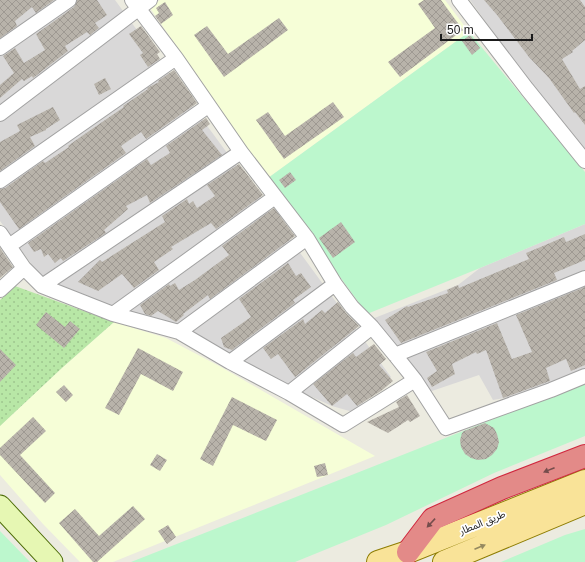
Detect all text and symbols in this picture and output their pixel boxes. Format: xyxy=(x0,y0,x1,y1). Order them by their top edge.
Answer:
scale bar xyxy=(441,16,532,42)
text: 50 m xyxy=(447,23,474,37)
one-way arrow xyxy=(542,468,554,474)
street label: طريق المطار xyxy=(457,508,507,538)
one-way arrow xyxy=(426,518,436,528)
one-way arrow xyxy=(474,544,486,550)

